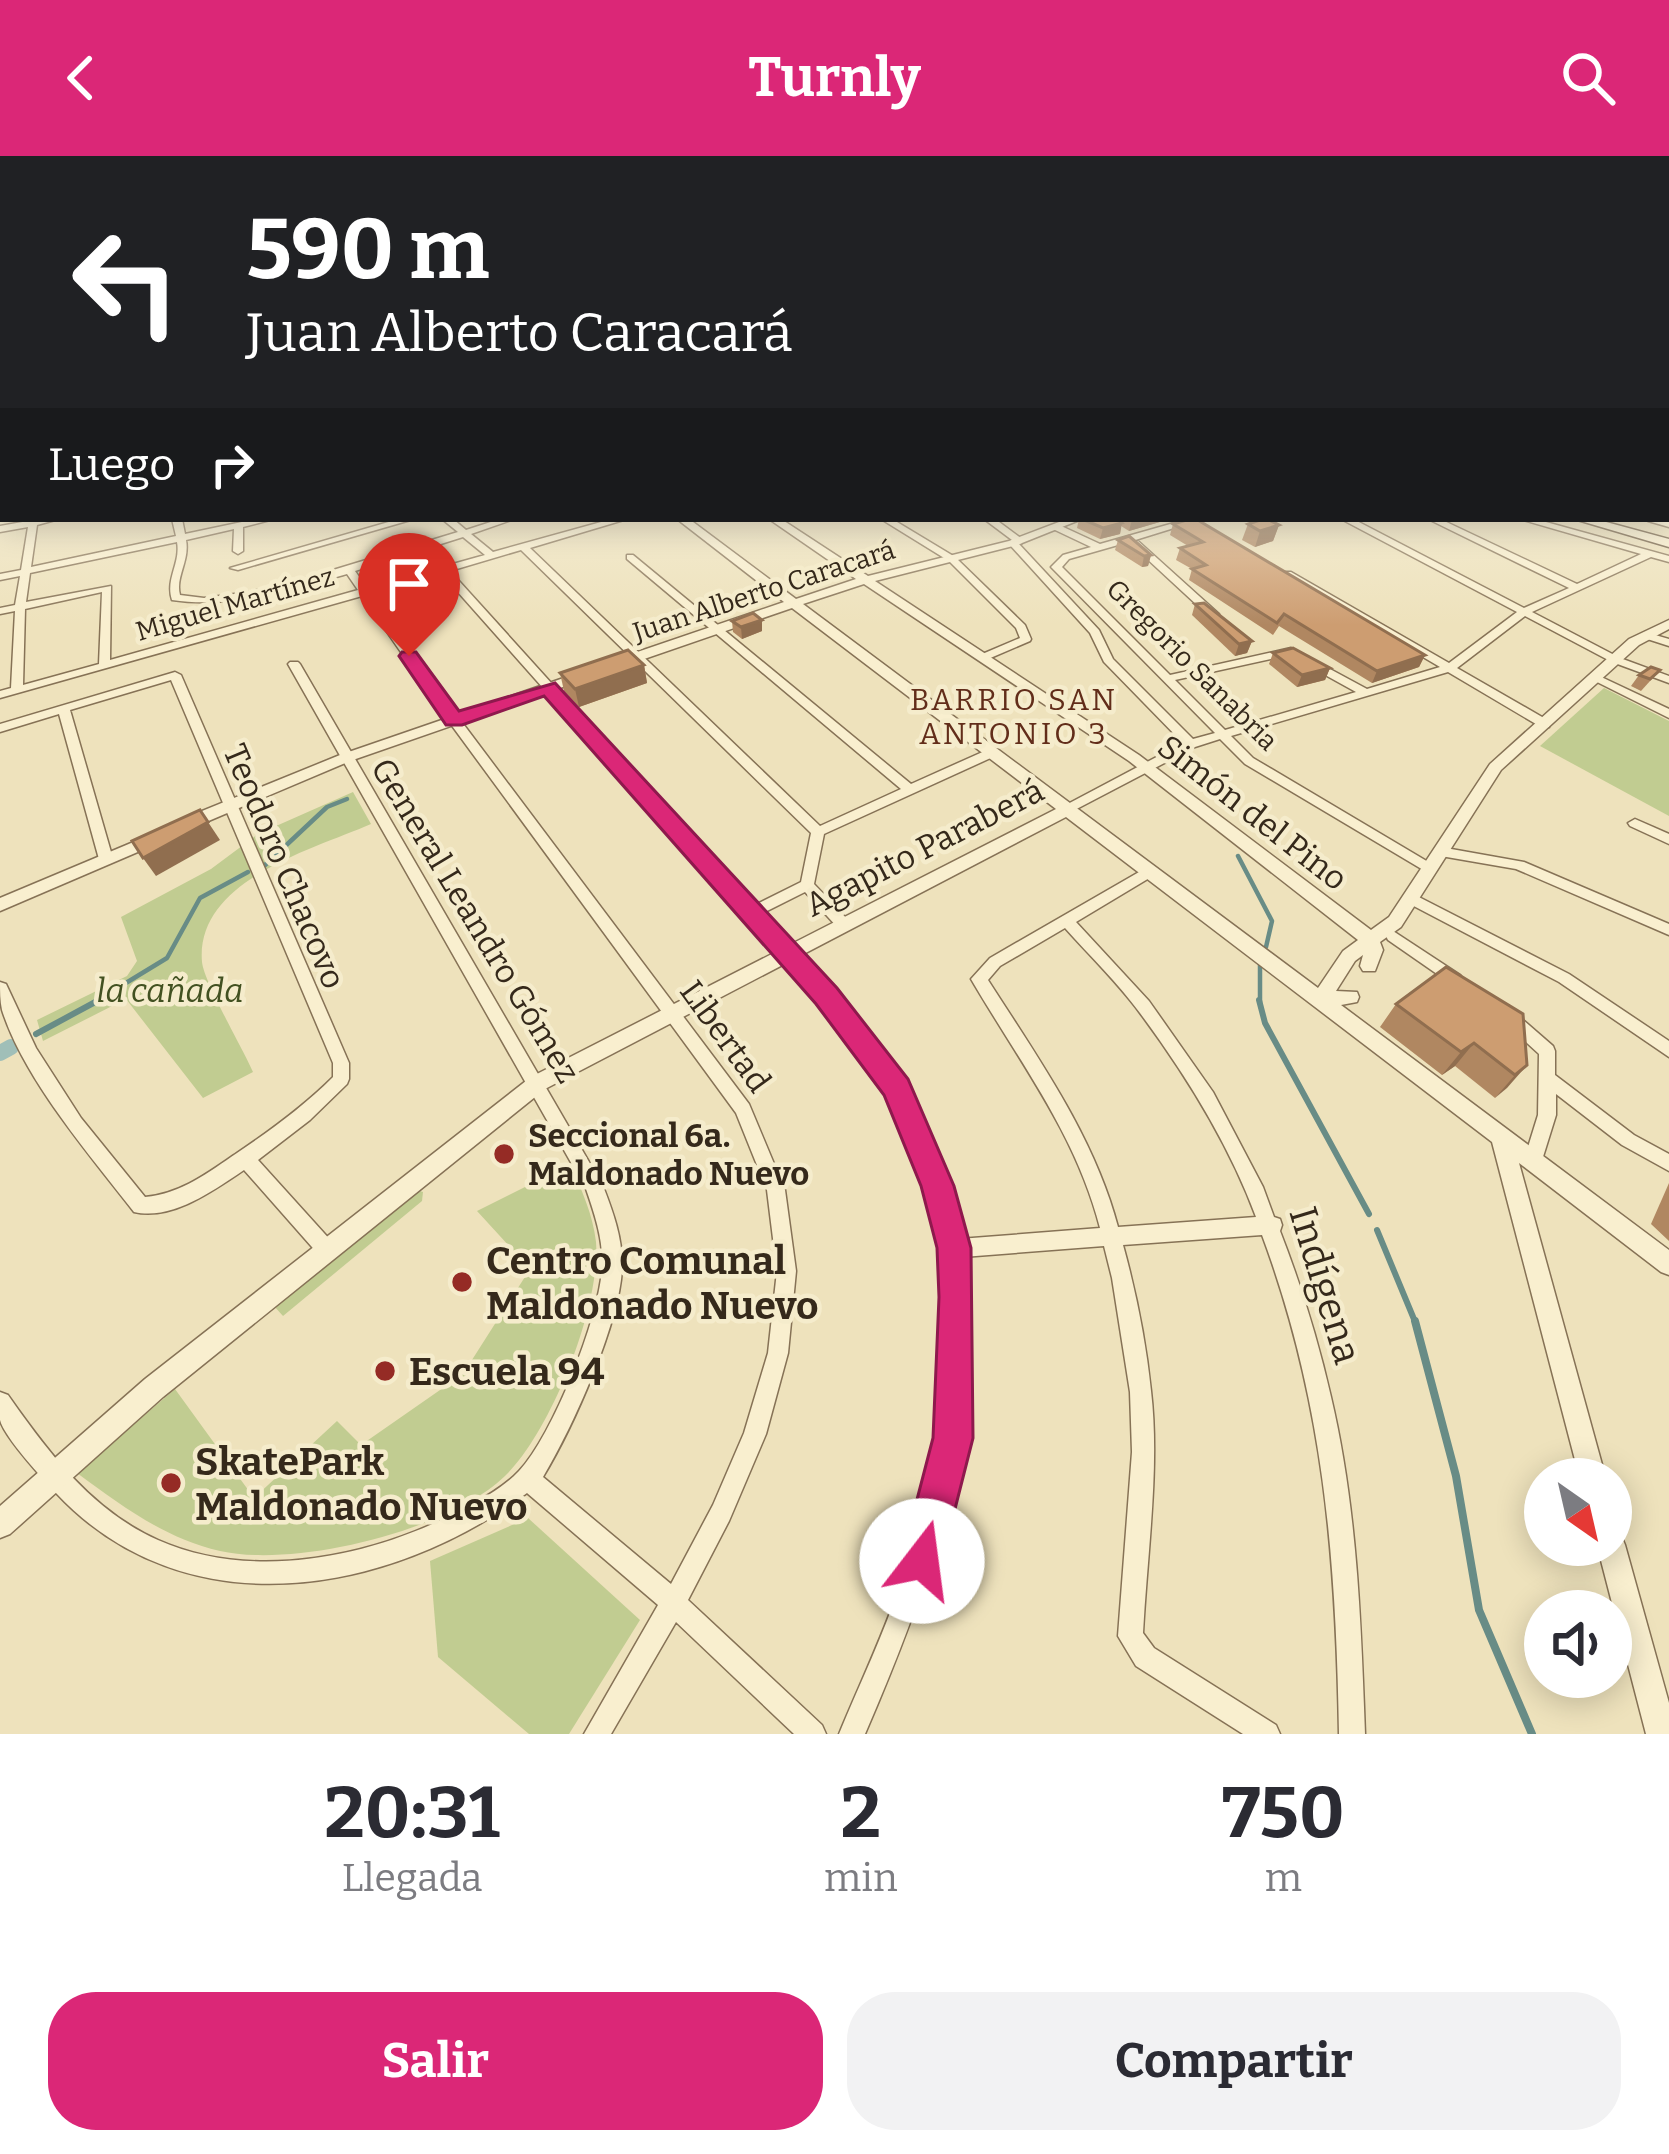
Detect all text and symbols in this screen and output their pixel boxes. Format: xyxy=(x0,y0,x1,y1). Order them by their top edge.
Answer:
icon: back xyxy=(48,45,114,111)
icon: search xyxy=(1555,45,1621,111)
text: Turnly xyxy=(748,46,921,110)
text: 590 m xyxy=(246,199,489,300)
icon: left xyxy=(48,204,204,360)
text: Juan Alberto Caracará xyxy=(246,301,793,365)
icon: right xyxy=(199,432,265,498)
text: Luego xyxy=(48,438,175,492)
pin xyxy=(358,533,460,656)
street label: Juan Alberto Caracará xyxy=(628,533,899,649)
icon: arrive xyxy=(376,551,442,617)
street label: Miguel Martínez xyxy=(132,560,338,648)
street label: Gregorio Sanabria xyxy=(1100,573,1284,757)
district label: BARRIO SAN ANTONIO 3 xyxy=(910,682,1118,752)
street label: Simón del Pino xyxy=(1150,726,1355,899)
street label: Teodoro Chacovo xyxy=(214,738,354,995)
street label: General Leandro Gómez xyxy=(362,751,588,1090)
street label: Agapito Paraberá xyxy=(798,770,1050,925)
park label: la cañada xyxy=(96,971,244,1011)
street label: Libertad xyxy=(671,973,779,1100)
place label: Seccional 6a. Maldonado Nuevo xyxy=(528,1116,809,1194)
marker: Seccional 6a. Maldonado Nuevo xyxy=(491,1141,517,1167)
street label: Indígena xyxy=(1279,1201,1371,1369)
place label: Centro Comunal Maldonado Nuevo xyxy=(486,1238,819,1329)
marker: Centro Comunal Maldonado Nuevo xyxy=(449,1269,475,1295)
place label: Escuela 94 xyxy=(409,1349,605,1395)
marker: Escuela 94 xyxy=(372,1358,398,1384)
place label: SkatePark Maldonado Nuevo xyxy=(195,1439,528,1530)
north arrow xyxy=(1524,1458,1632,1566)
map controls xyxy=(1524,1458,1632,1698)
marker: SkatePark Maldonado Nuevo xyxy=(158,1470,184,1496)
position arrow xyxy=(859,1498,985,1624)
button: sound xyxy=(1524,1590,1632,1698)
text: 20:31 xyxy=(324,1770,500,1856)
text: 2 xyxy=(841,1770,881,1856)
text: 750 xyxy=(1222,1770,1345,1856)
text: Llegada xyxy=(342,1855,482,1901)
text: min xyxy=(824,1855,898,1901)
text: m xyxy=(1265,1855,1302,1901)
button: Salir xyxy=(48,1992,823,2130)
button: Compartir xyxy=(847,1992,1621,2130)

